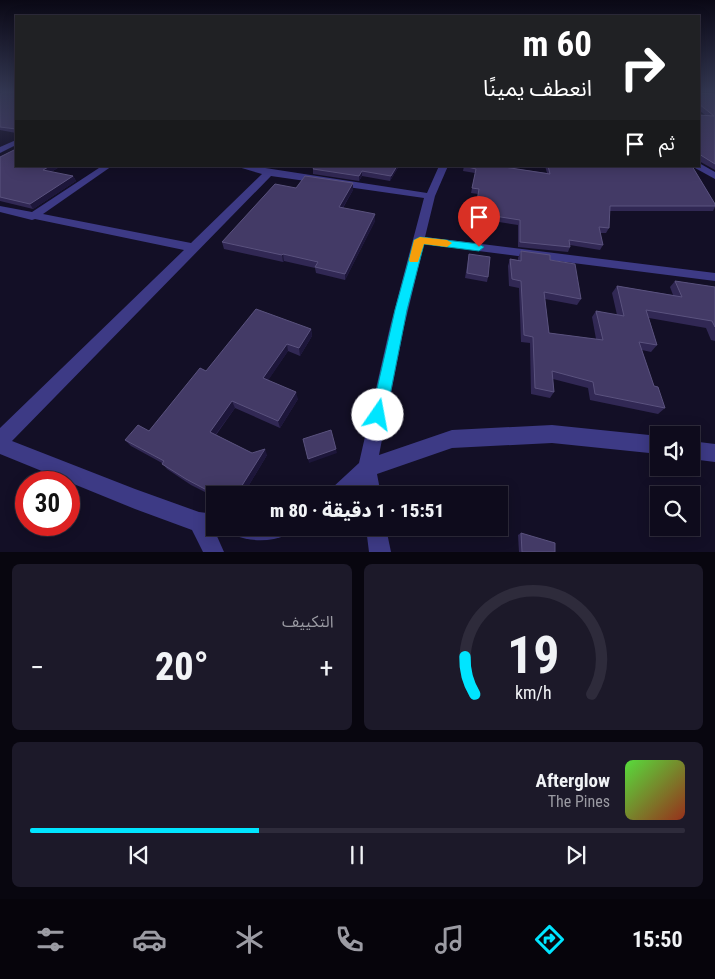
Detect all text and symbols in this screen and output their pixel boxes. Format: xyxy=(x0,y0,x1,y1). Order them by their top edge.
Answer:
text: 60 m xyxy=(523,24,592,65)
icon: right xyxy=(610,35,675,100)
text: انعطف يمينًا xyxy=(483,76,592,101)
icon: arrive xyxy=(621,130,649,158)
text: ثم xyxy=(659,132,675,155)
pin xyxy=(458,196,500,247)
icon: arrive xyxy=(465,203,493,231)
position arrow xyxy=(351,388,403,440)
map controls xyxy=(650,426,700,536)
button: sound xyxy=(650,426,700,476)
speed limit sign: 30 xyxy=(15,471,80,536)
button: search xyxy=(650,486,700,536)
text: 15:51 · 1 دقيقة · 80 m xyxy=(270,499,444,522)
text: التكييف xyxy=(282,612,334,631)
text: 19 xyxy=(507,625,560,686)
text: 20° xyxy=(155,645,209,689)
text: − xyxy=(30,651,44,684)
text: + xyxy=(320,651,334,684)
text: km/h xyxy=(515,682,552,703)
text: Afterglow xyxy=(536,769,610,792)
text: The Pines xyxy=(548,792,610,811)
icon: previous xyxy=(125,841,153,869)
icon: pause xyxy=(343,841,371,869)
icon: next xyxy=(562,841,590,869)
icon: filters xyxy=(33,922,68,957)
icon: car xyxy=(132,922,167,957)
icon: climate xyxy=(232,922,267,957)
icon: phone xyxy=(332,922,367,957)
icon: music xyxy=(432,922,467,957)
icon: directions xyxy=(532,922,567,957)
text: 15:50 xyxy=(632,927,683,952)

